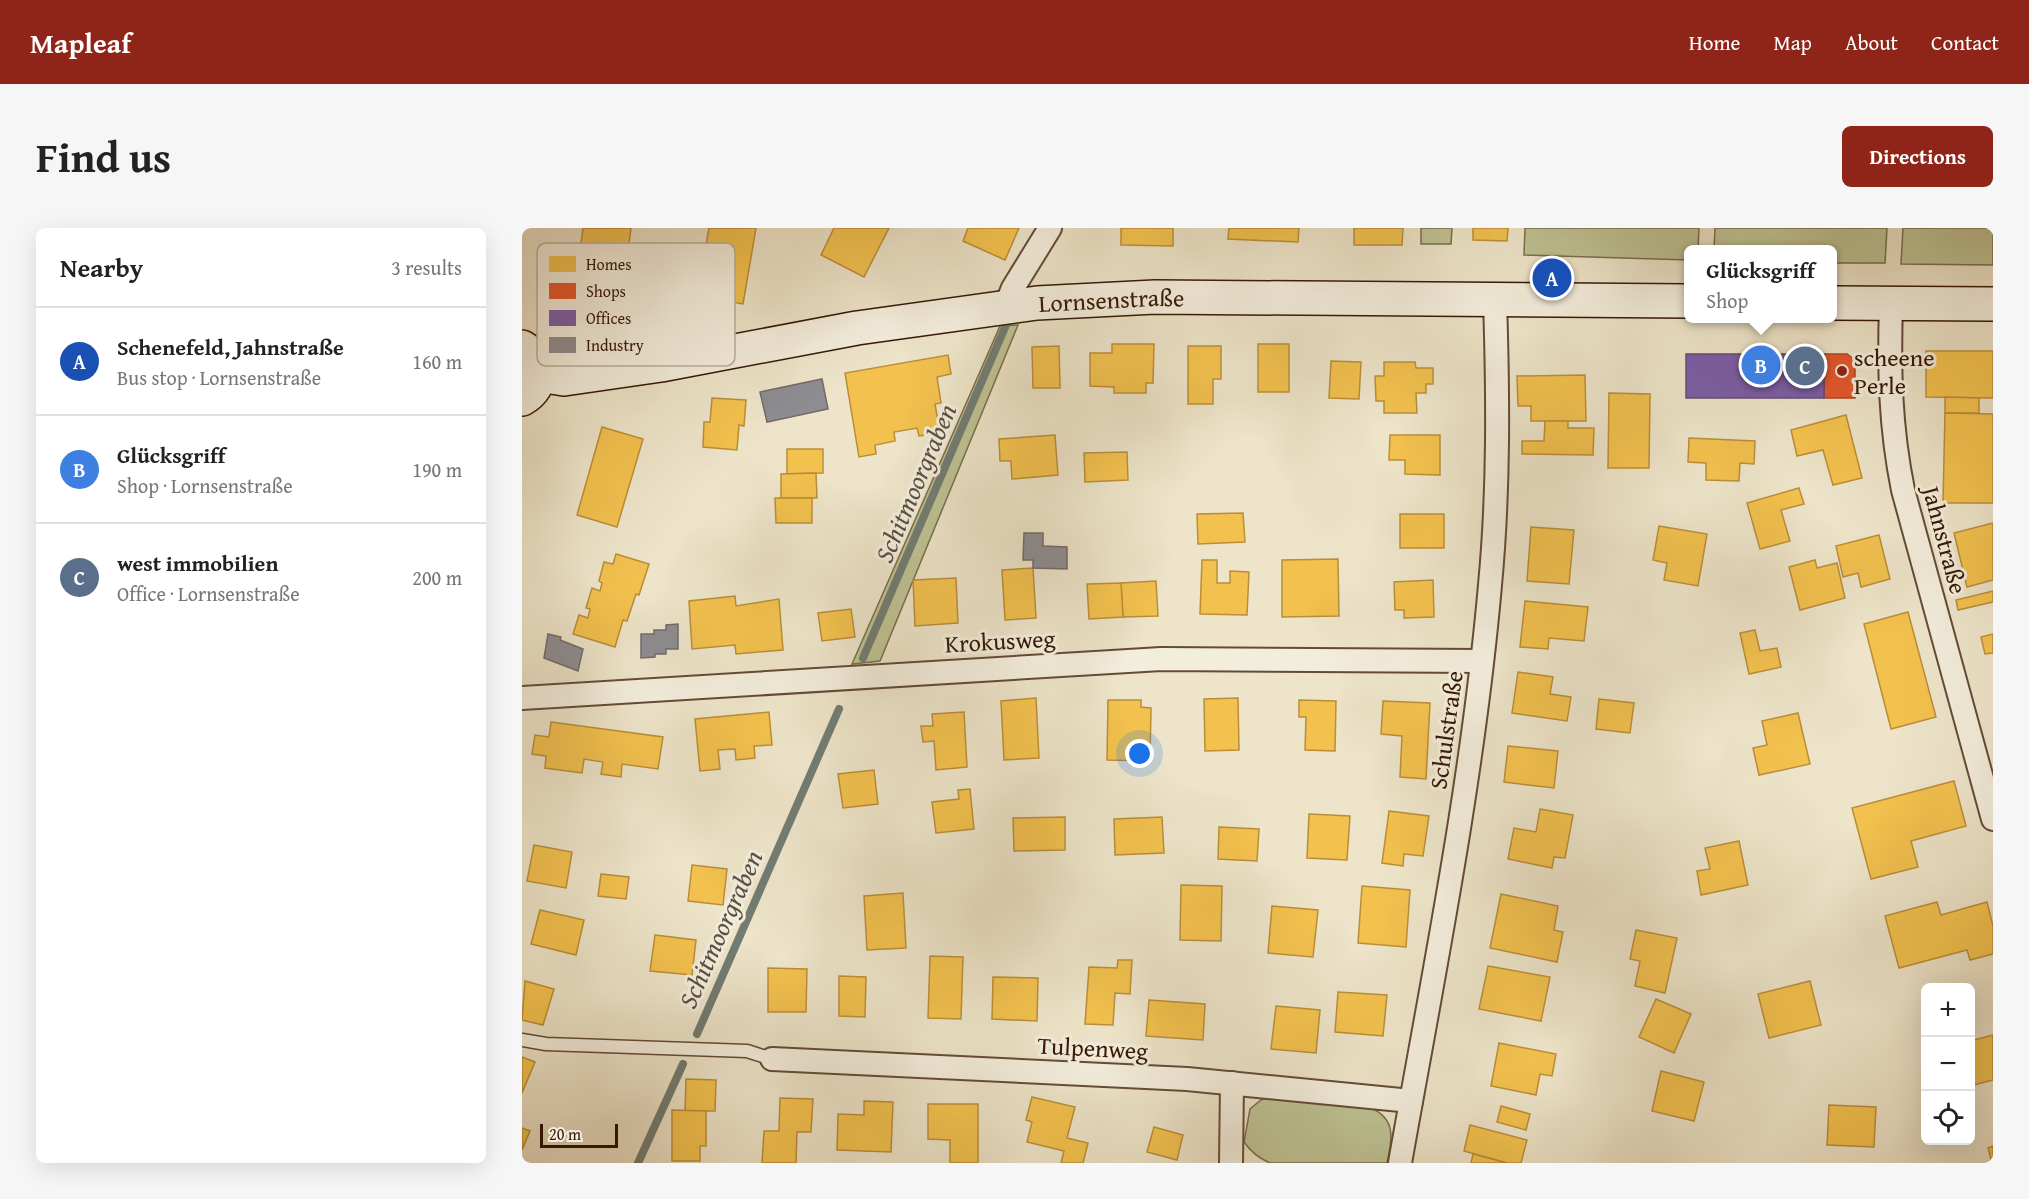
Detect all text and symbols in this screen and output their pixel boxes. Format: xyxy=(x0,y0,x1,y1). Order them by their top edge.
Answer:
text: Mapleaf xyxy=(30,22,131,63)
text: Home xyxy=(1689,27,1740,58)
text: Map xyxy=(1773,27,1812,58)
text: About xyxy=(1845,27,1898,58)
text: Contact xyxy=(1931,27,1999,58)
text: Find us xyxy=(36,126,171,187)
button: Directions xyxy=(1842,126,1993,187)
legend xyxy=(537,243,735,366)
popup xyxy=(1684,245,1837,323)
text: Nearby xyxy=(60,248,143,287)
text: Homes xyxy=(586,252,632,276)
text: 3 results xyxy=(391,253,462,282)
text: Glücksgriff xyxy=(1706,254,1815,286)
pin: A xyxy=(1532,256,1572,300)
text: Shops xyxy=(586,279,626,303)
street label: Lornsenstraße xyxy=(1038,279,1184,320)
text: Shop xyxy=(1706,286,1748,315)
text: Offices xyxy=(586,306,631,330)
text: Schenefeld, Jahnstraße xyxy=(117,331,344,363)
text: Industry xyxy=(586,333,644,357)
place label: scheene Perle xyxy=(1854,340,1935,403)
pin: B xyxy=(1742,342,1780,388)
pin: C xyxy=(1786,344,1824,388)
text: A xyxy=(73,347,86,376)
text: 160 m xyxy=(412,347,462,376)
text: Bus stop · Lornsenstraße xyxy=(117,363,321,392)
marker: scheene Perle xyxy=(1835,364,1849,378)
water label: Schitmoorgraben xyxy=(864,398,966,568)
text: Glücksgriff xyxy=(117,439,225,471)
text: B xyxy=(73,455,86,484)
text: 190 m xyxy=(412,455,462,484)
text: Shop · Lornsenstraße xyxy=(117,471,293,500)
street label: Jahnstraße xyxy=(1913,479,1976,598)
text: west immobilien xyxy=(117,547,278,579)
text: C xyxy=(74,563,85,592)
text: 200 m xyxy=(412,563,462,592)
text: Office · Lornsenstraße xyxy=(117,579,300,608)
street label: Krokusweg xyxy=(944,621,1056,661)
street label: Schulstraße xyxy=(1420,668,1472,792)
your location xyxy=(1125,739,1154,768)
water label: Schitmoorgraben xyxy=(668,844,772,1014)
map controls xyxy=(1921,983,1975,1145)
button: + xyxy=(1921,983,1975,1037)
street label: Tulpenweg xyxy=(1037,1028,1149,1068)
button: − xyxy=(1921,1037,1975,1091)
button: locate xyxy=(1921,1091,1975,1145)
scale bar xyxy=(540,1121,618,1148)
text: 20 m xyxy=(549,1122,581,1146)

